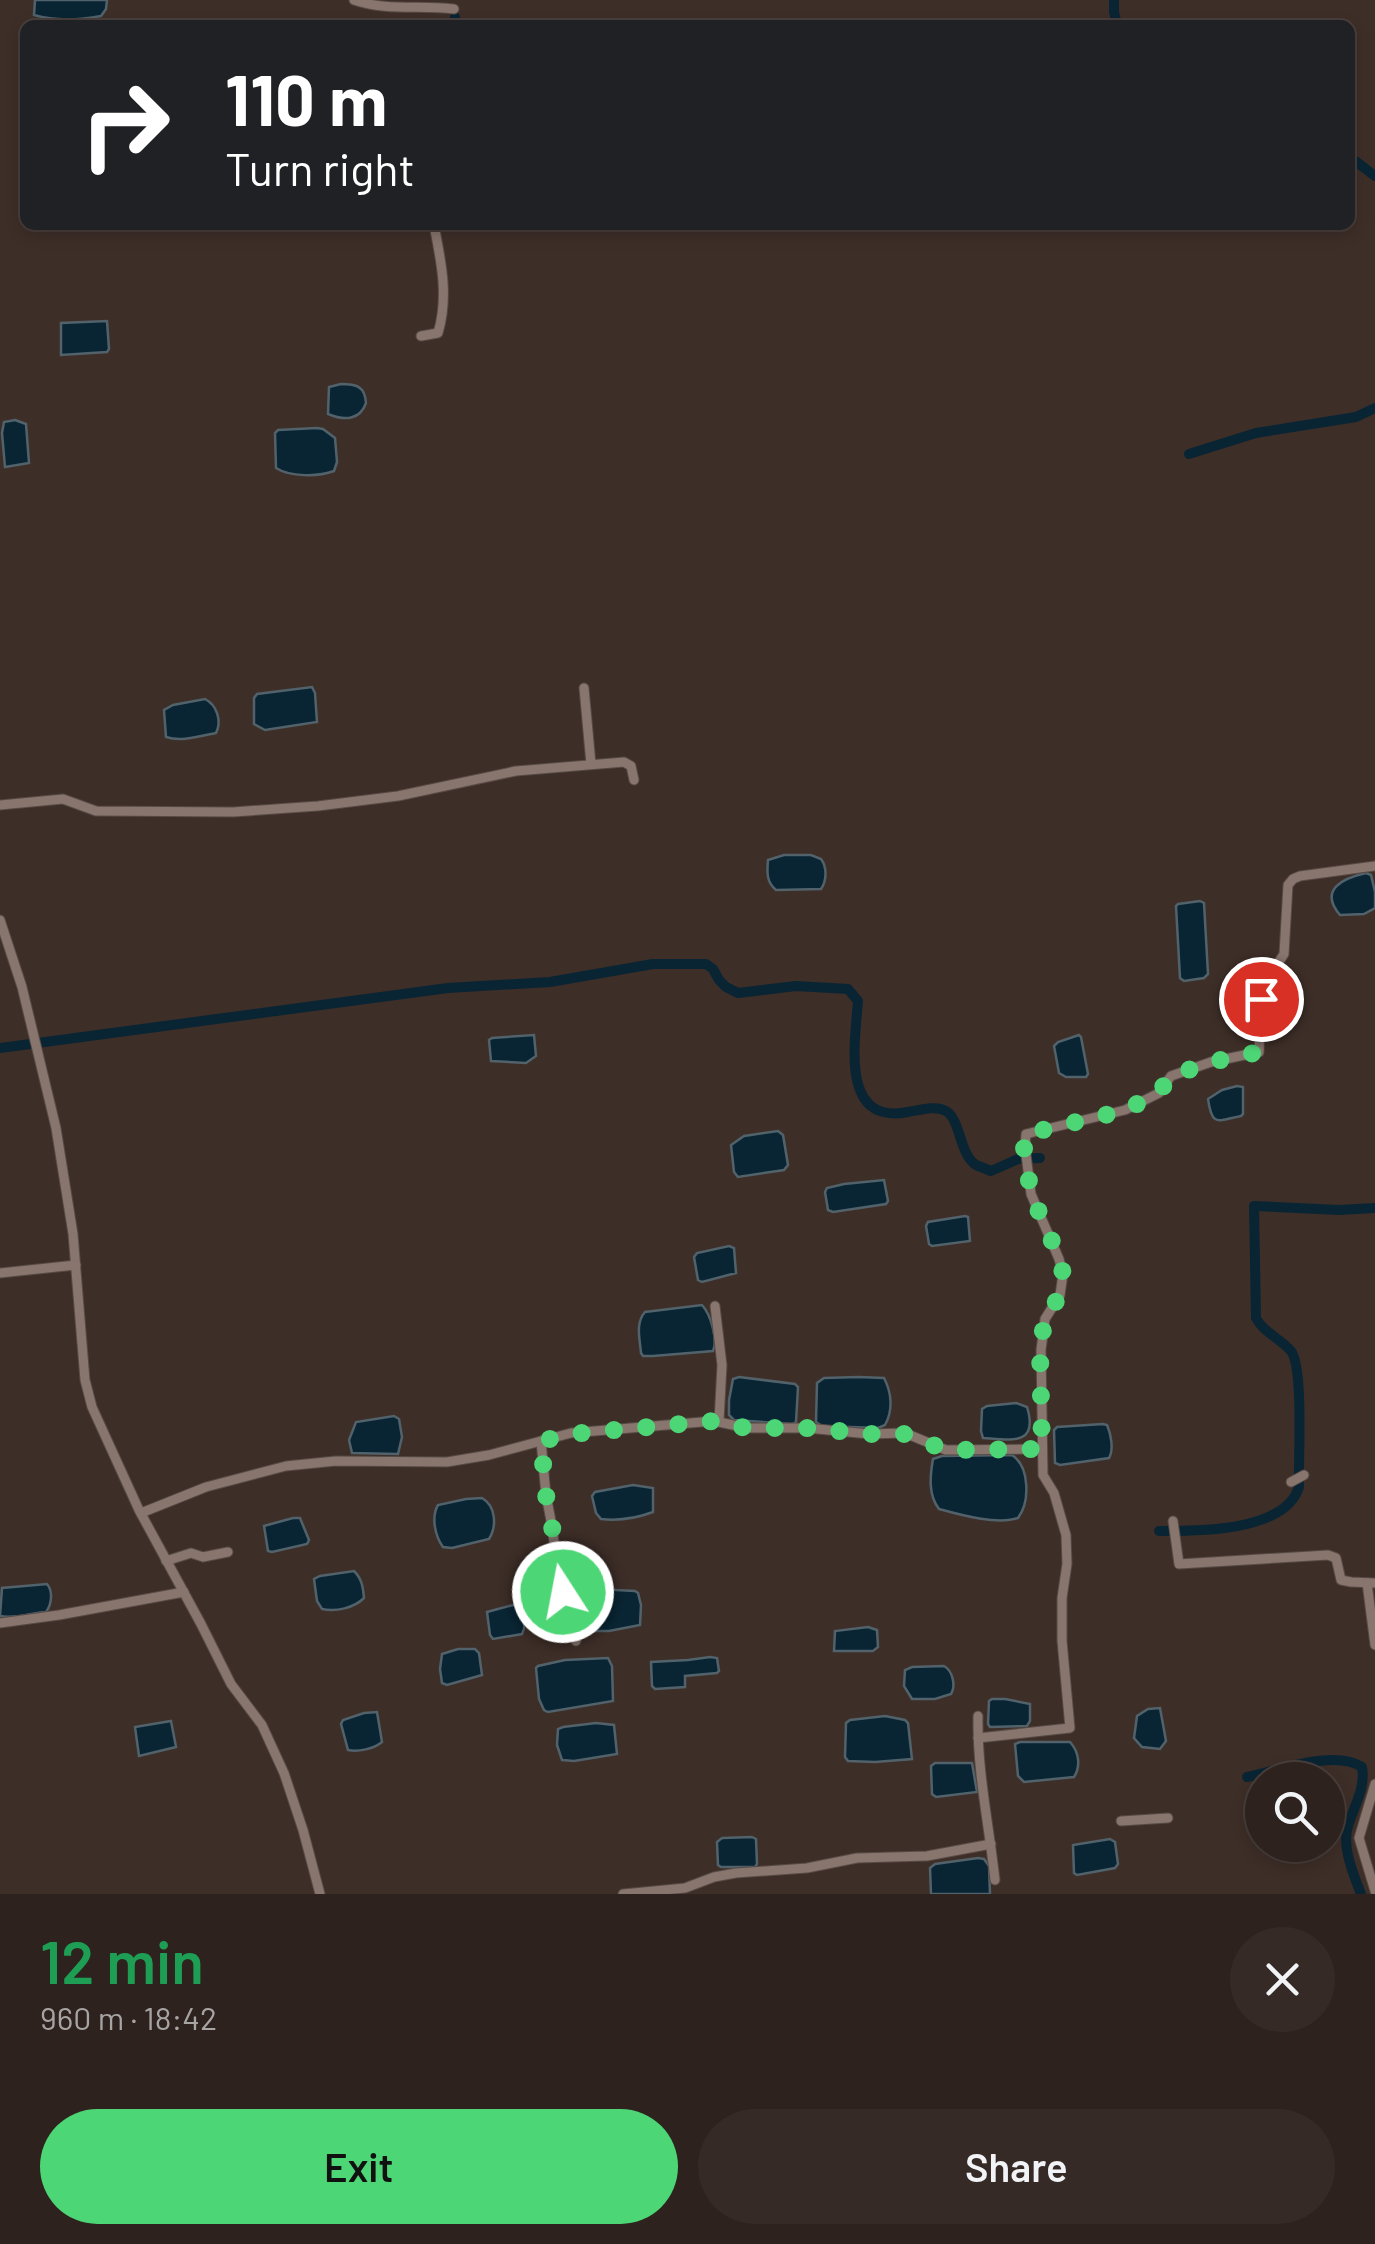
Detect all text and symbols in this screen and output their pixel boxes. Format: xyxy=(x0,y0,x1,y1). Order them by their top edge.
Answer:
text: 110 m xyxy=(225,56,387,140)
icon: right xyxy=(60,60,190,190)
text: Turn right xyxy=(225,141,415,195)
pin xyxy=(1219,957,1304,1042)
icon: arrive xyxy=(1234,972,1289,1027)
position arrow xyxy=(511,1540,615,1644)
map controls xyxy=(1245,1762,1345,1862)
button: search xyxy=(1245,1762,1345,1862)
text: 12 min xyxy=(40,1924,204,1996)
button: close xyxy=(1230,1927,1335,2032)
text: 960 m · 18:42 xyxy=(40,1998,217,2036)
button: Exit xyxy=(40,2109,678,2224)
button: Share xyxy=(698,2109,1335,2224)

